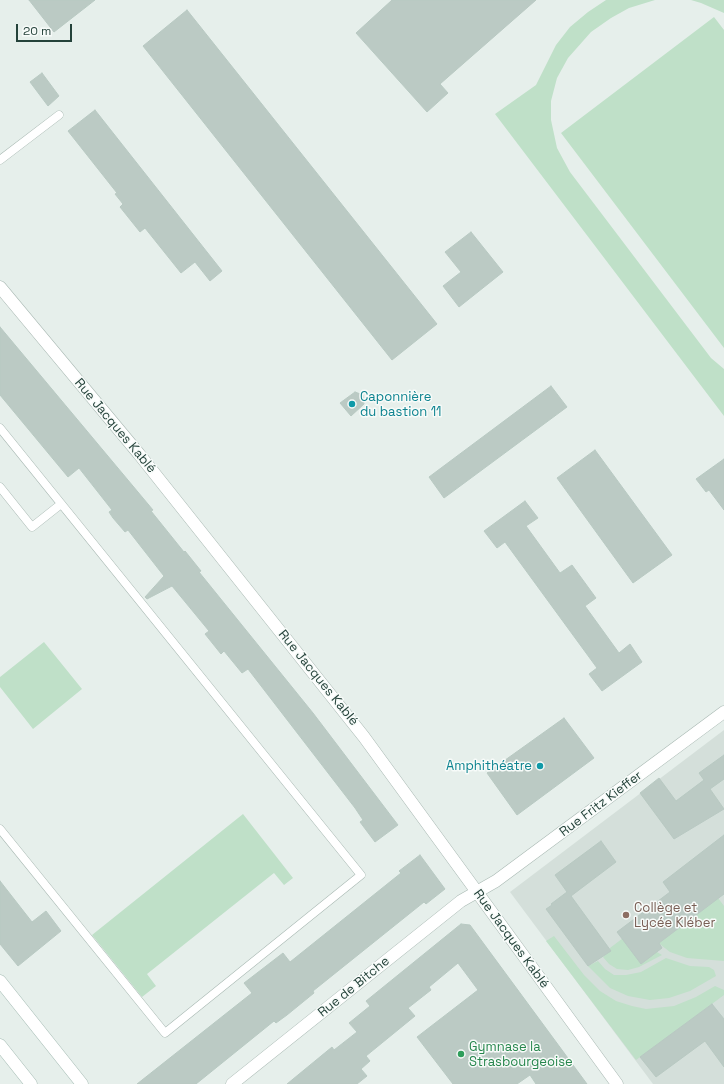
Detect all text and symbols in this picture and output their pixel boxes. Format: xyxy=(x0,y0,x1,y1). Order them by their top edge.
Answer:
scale bar xyxy=(18,16,74,42)
text: 20 m xyxy=(23,23,51,39)
street label: Rue Jacques Kablé xyxy=(71,376,159,476)
place label: Caponnière du bastion 11 xyxy=(360,389,442,420)
marker: Caponnière du bastion 11 xyxy=(347,399,357,409)
street label: Rue Jacques Kablé xyxy=(275,627,361,729)
place label: Amphithéatre xyxy=(446,758,532,774)
marker: Amphithéatre xyxy=(535,761,545,771)
street label: Rue Fritz Kieffer xyxy=(557,768,645,840)
street label: Rue Jacques Kablé xyxy=(470,886,552,992)
place label: Collège et Lycée Kléber xyxy=(634,900,715,931)
marker: Collège et Lycée Kléber xyxy=(621,910,631,920)
street label: Rue de Bitche xyxy=(315,953,393,1021)
place label: Gymnase la Strasbourgeoise xyxy=(469,1039,573,1070)
marker: Gymnase la Strasbourgeoise xyxy=(456,1049,466,1059)

